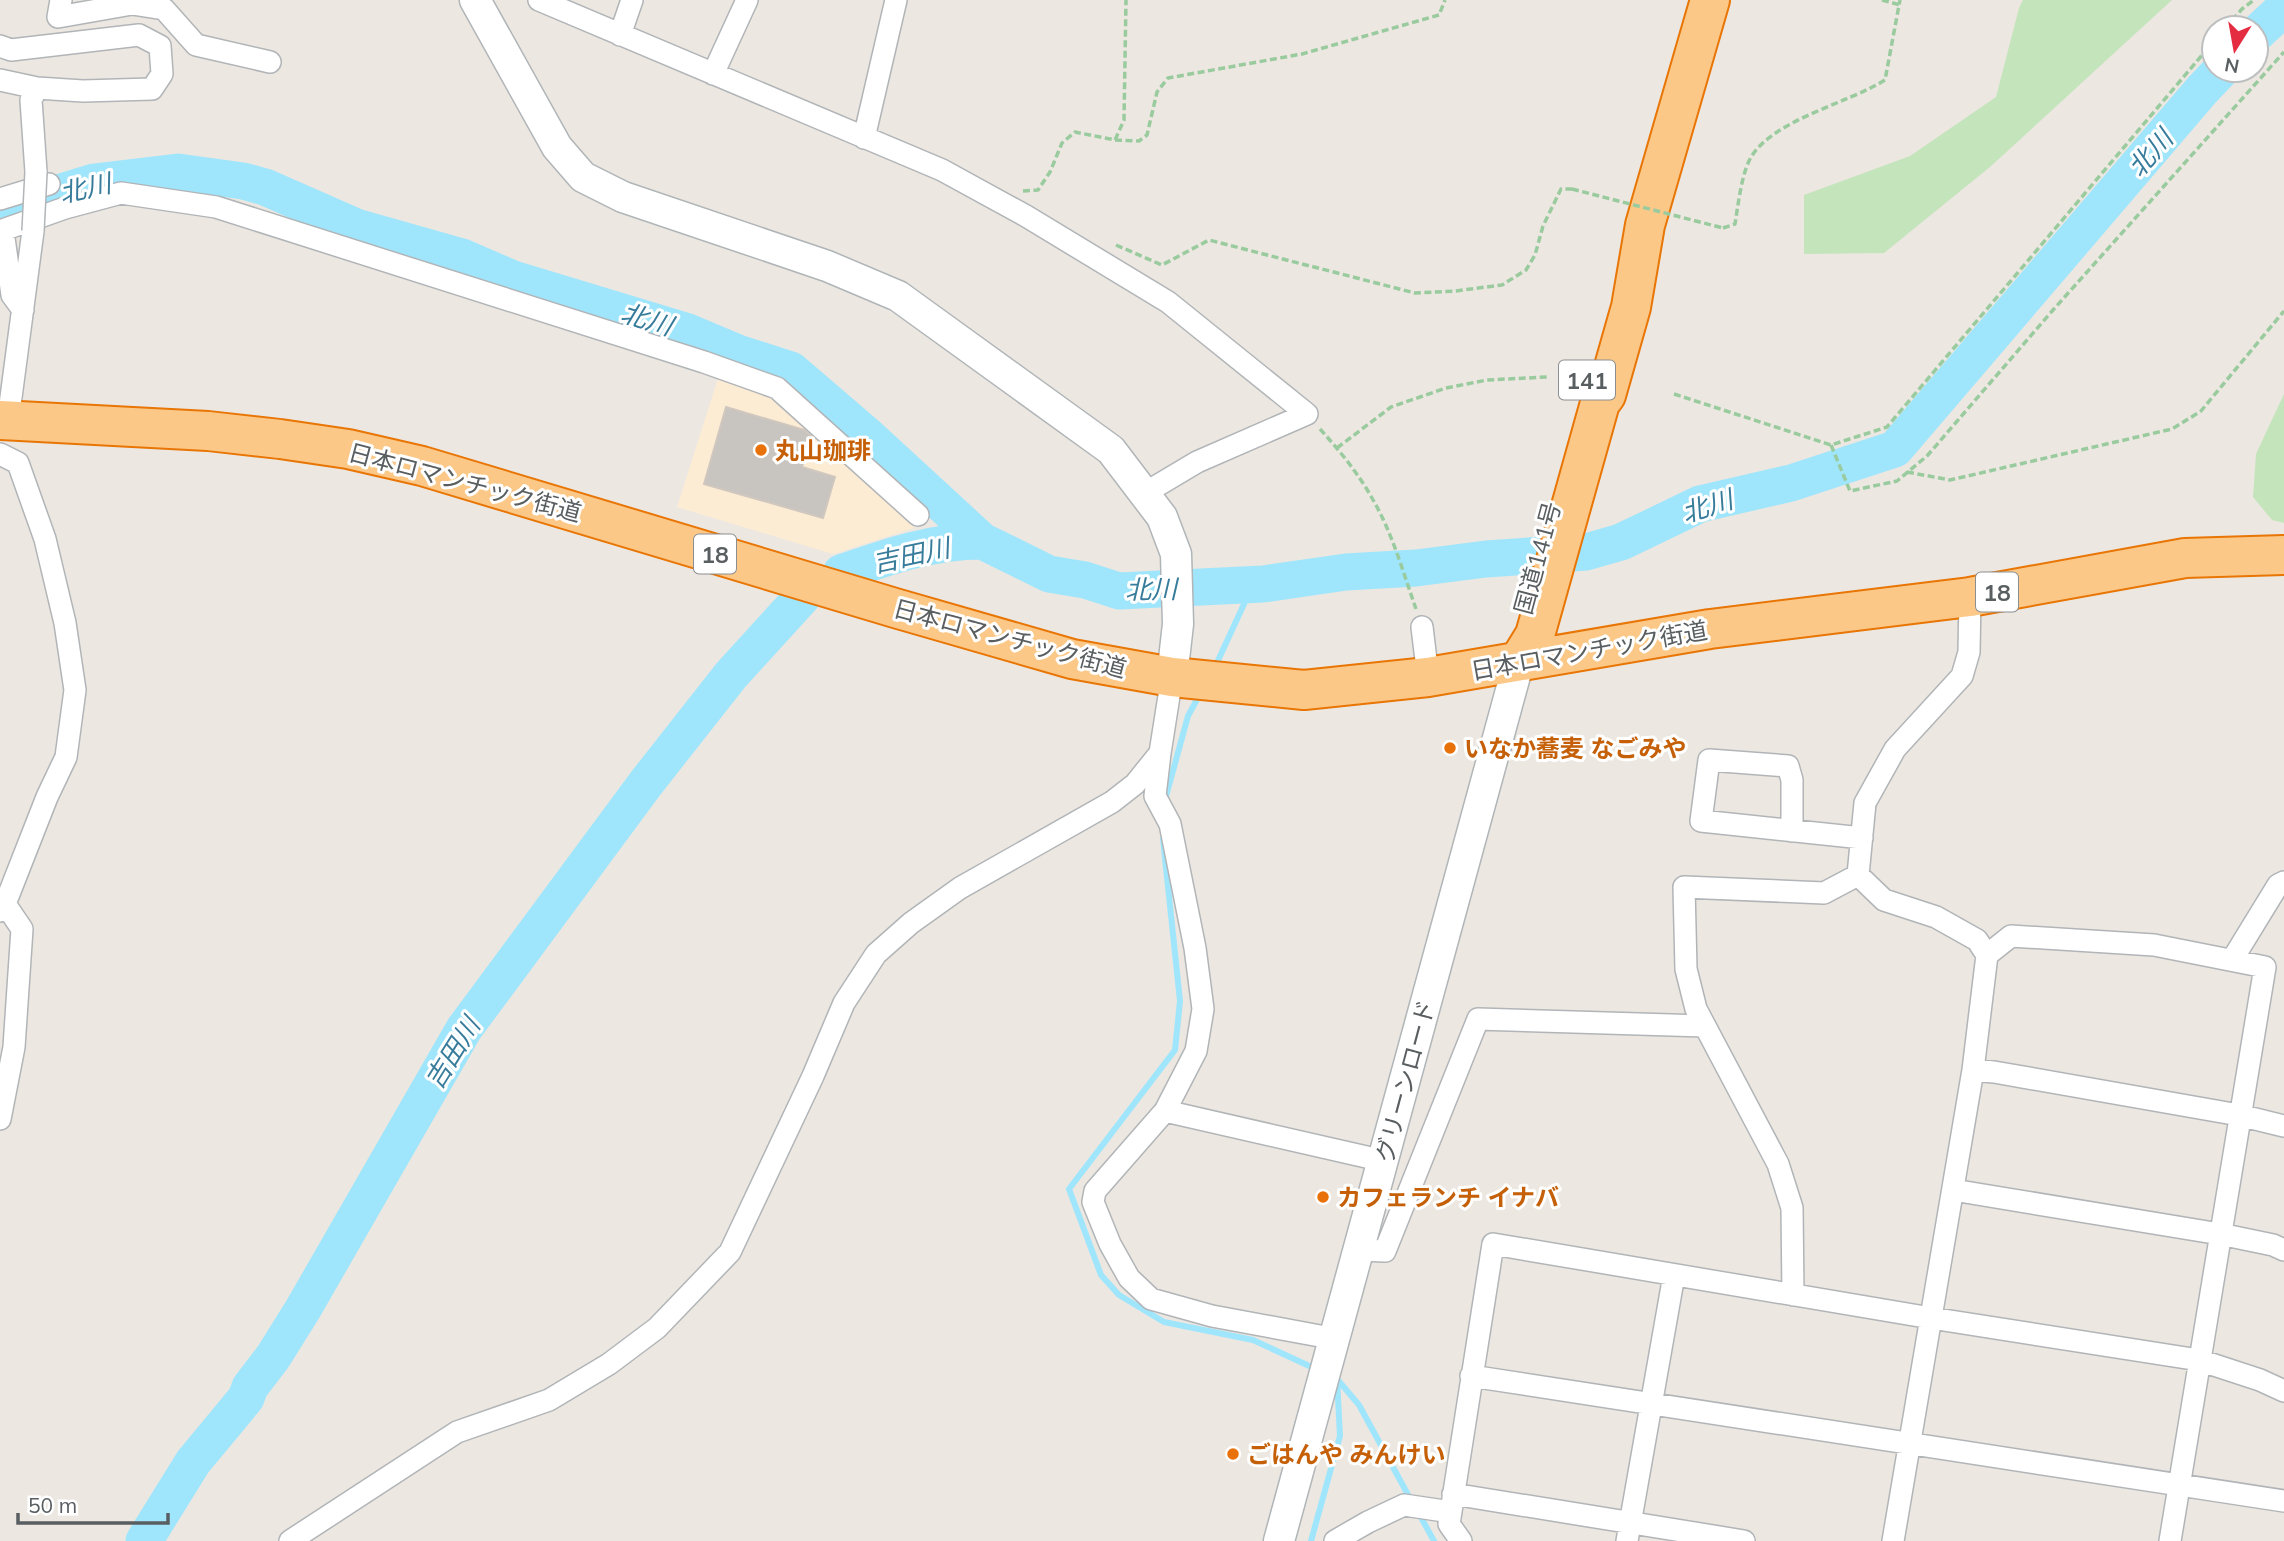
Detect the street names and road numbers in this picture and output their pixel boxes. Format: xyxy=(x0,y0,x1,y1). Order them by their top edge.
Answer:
road number: 141 xyxy=(1559,360,1615,400)
street label: 日本ロマンチック街道 xyxy=(345,436,585,528)
street label: 国道141号 xyxy=(1508,498,1566,618)
road number: 18 xyxy=(694,534,736,574)
road number: 18 xyxy=(1976,572,2018,612)
street label: 日本ロマンチック街道 xyxy=(890,592,1130,684)
street label: 日本ロマンチック街道 xyxy=(1468,614,1710,686)
street label: グリーンロード xyxy=(1369,997,1441,1165)

